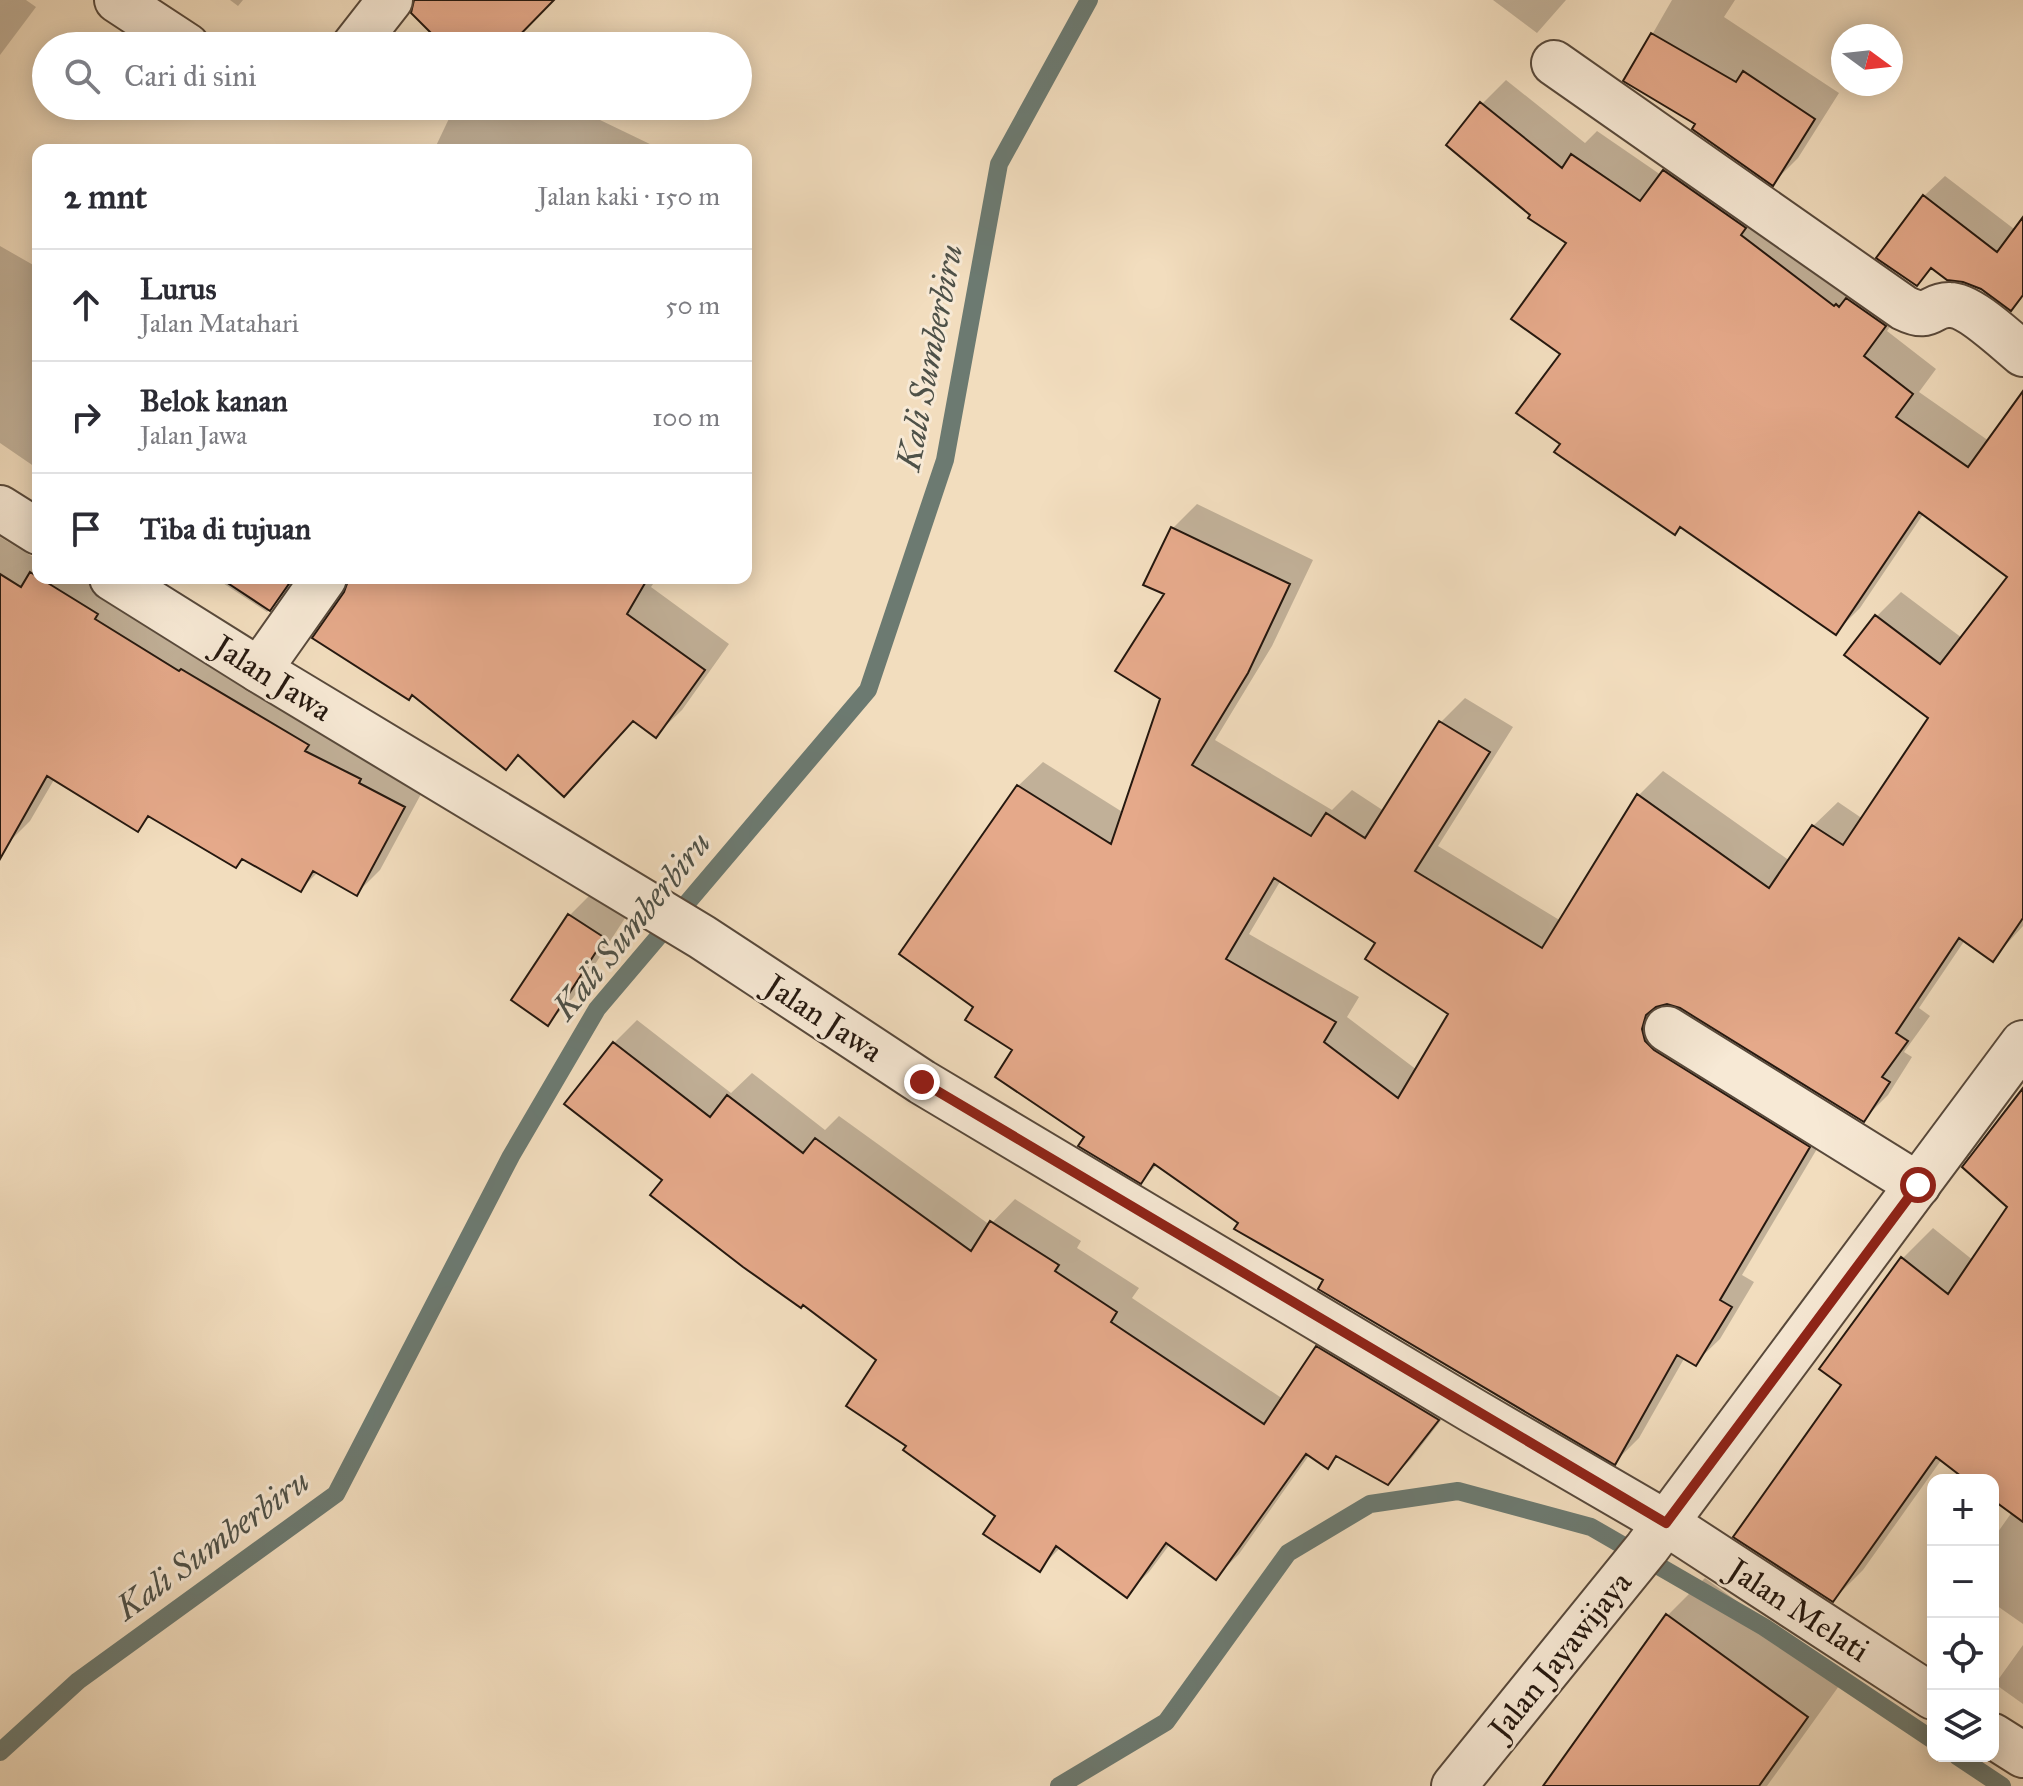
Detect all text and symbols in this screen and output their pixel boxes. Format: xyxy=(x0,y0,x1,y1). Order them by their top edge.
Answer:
north arrow xyxy=(1831,24,1903,96)
search box xyxy=(32,32,752,120)
icon: search xyxy=(60,54,104,98)
text: Cari di sini xyxy=(124,58,257,94)
text: 2 mnt xyxy=(64,176,147,217)
text: Jalan kaki · 150 m xyxy=(538,180,720,212)
water label: Kali Sumberbiru xyxy=(887,241,972,476)
text: Lurus xyxy=(140,271,216,307)
icon: ahead xyxy=(64,283,108,327)
text: 50 m xyxy=(665,289,720,321)
text: Jalan Matahari xyxy=(140,307,299,339)
text: Belok kanan xyxy=(140,383,288,419)
icon: right xyxy=(64,395,108,439)
text: 100 m xyxy=(652,401,720,433)
text: Jalan Jawa xyxy=(140,419,247,451)
icon: arrive xyxy=(64,507,108,551)
text: Tiba di tujuan xyxy=(140,511,311,547)
street label: Jalan Jawa xyxy=(204,625,339,730)
water label: Kali Sumberbiru xyxy=(542,823,720,1029)
street label: Jalan Jawa xyxy=(755,965,890,1071)
route end xyxy=(904,1064,940,1100)
route start xyxy=(1900,1167,1936,1203)
water label: Kali Sumberbiru xyxy=(106,1460,317,1630)
map controls xyxy=(1927,1474,1999,1762)
button: + xyxy=(1927,1474,1999,1546)
button: − xyxy=(1927,1546,1999,1618)
street label: Jalan Melati xyxy=(1718,1549,1877,1671)
street label: Jalan Jayawijaya xyxy=(1479,1563,1640,1749)
button: locate xyxy=(1927,1618,1999,1690)
button: layers xyxy=(1927,1690,1999,1762)

